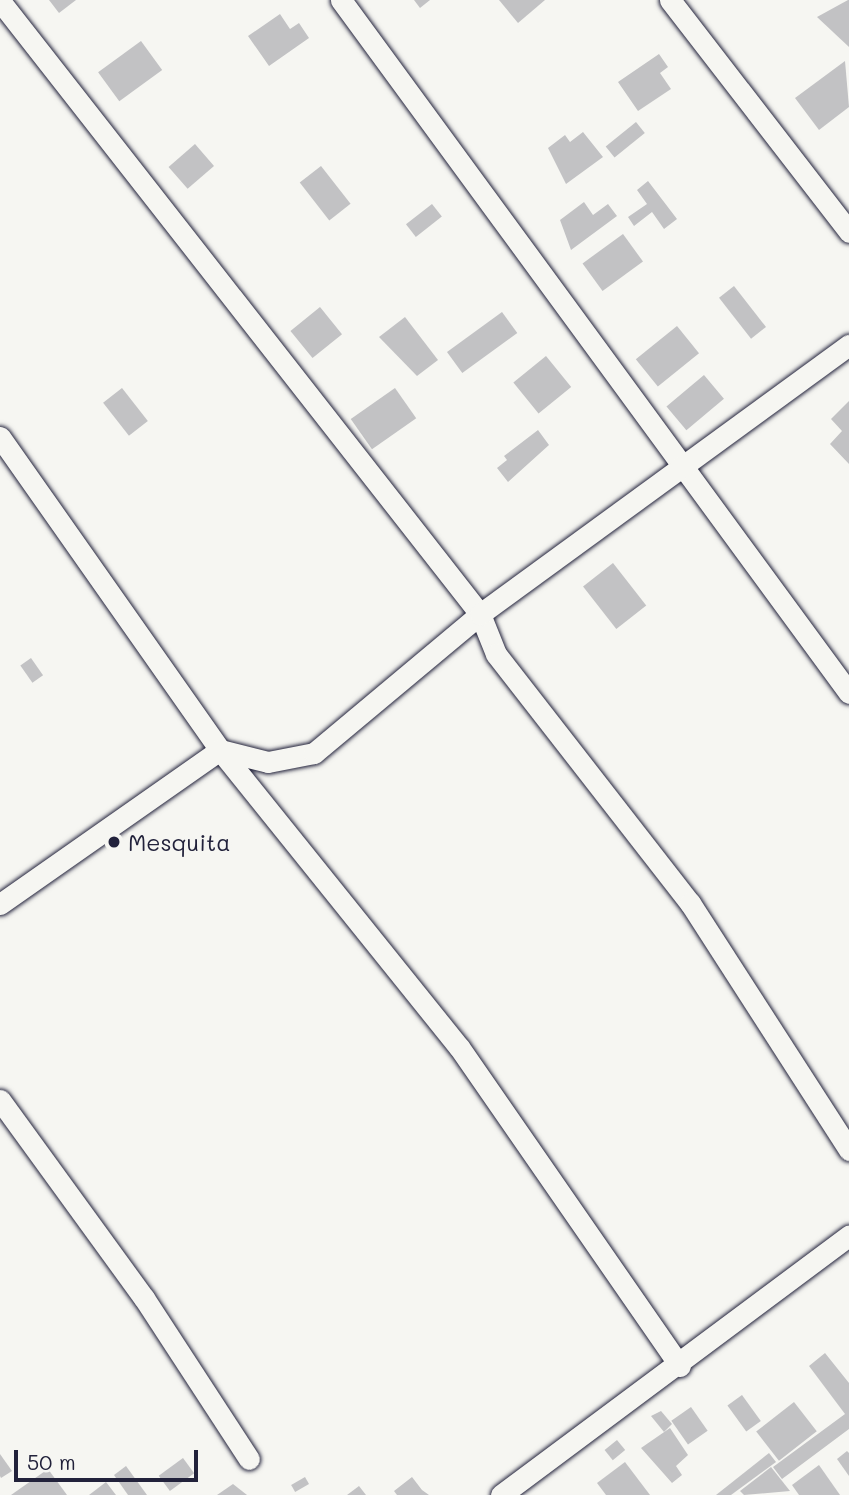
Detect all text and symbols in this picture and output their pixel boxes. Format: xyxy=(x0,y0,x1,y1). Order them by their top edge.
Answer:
place label: Mesquita xyxy=(128,828,231,856)
marker: Mesquita xyxy=(106,834,122,850)
scale bar xyxy=(18,1436,201,1480)
text: 50 m xyxy=(27,1448,76,1475)

